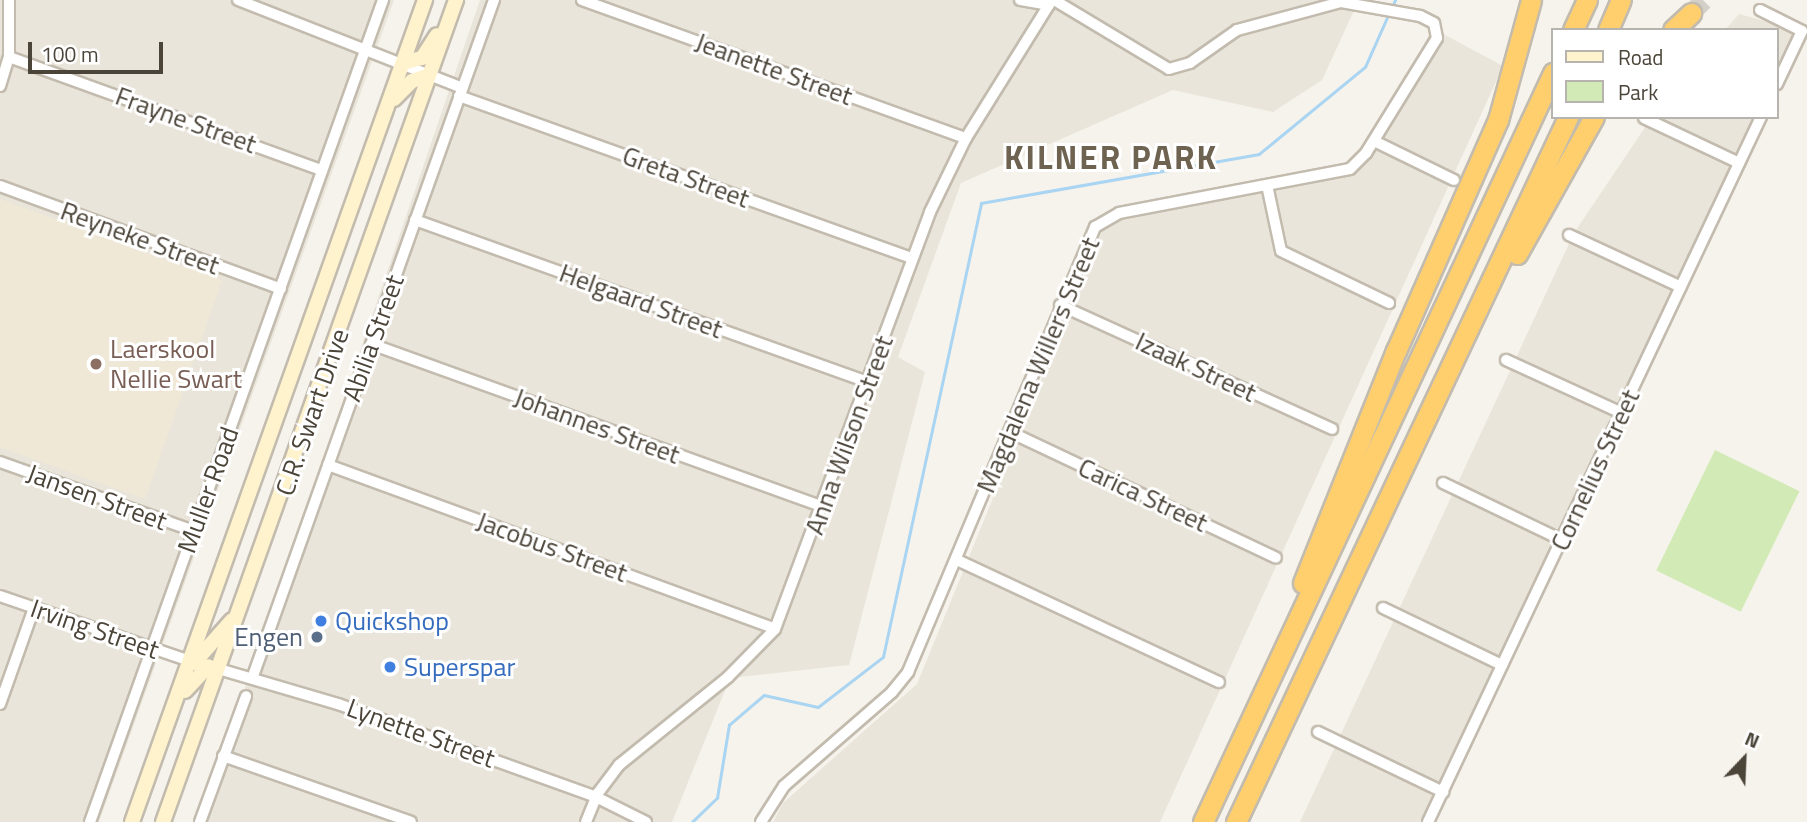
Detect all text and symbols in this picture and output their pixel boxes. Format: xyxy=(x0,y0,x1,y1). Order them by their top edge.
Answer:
street label: Jeanette Street xyxy=(691,26,857,112)
scale bar xyxy=(32,28,166,72)
legend xyxy=(1552,28,1779,119)
text: 100 m xyxy=(41,38,98,70)
text: Road xyxy=(1618,41,1663,73)
text: Park xyxy=(1618,76,1658,108)
street label: Frayne Street xyxy=(111,80,261,160)
district label: KILNER PARK xyxy=(1005,138,1217,178)
street label: Greta Street xyxy=(618,140,754,214)
street label: Reyneke Street xyxy=(57,195,223,281)
street label: Magdalena Willers Street xyxy=(970,233,1106,497)
street label: Helgaard Street xyxy=(555,257,727,345)
street label: Abilia Street xyxy=(336,270,410,406)
street label: C.R. Swart Drive xyxy=(269,324,355,500)
street label: Izaak Street xyxy=(1131,326,1261,408)
street label: Anna Wilson Street xyxy=(799,331,899,539)
place label: Laerskool Nellie Swart xyxy=(110,333,242,394)
marker: Laerskool Nellie Swart xyxy=(88,356,104,372)
street label: Johannes Street xyxy=(510,382,684,470)
street label: Cornelius Street xyxy=(1544,385,1646,555)
street label: Muller Road xyxy=(171,423,245,557)
street label: Carica Street xyxy=(1073,451,1213,539)
street label: Jansen Street xyxy=(23,457,171,537)
street label: Jacobus Street xyxy=(473,505,631,589)
street label: Irving Street xyxy=(27,592,163,666)
place label: Quickshop xyxy=(335,605,449,637)
marker: Quickshop xyxy=(313,613,329,629)
place label: Engen xyxy=(234,621,303,653)
marker: Engen xyxy=(309,629,325,645)
place label: Superspar xyxy=(404,651,516,683)
marker: Superspar xyxy=(382,659,398,675)
street label: Lynette Street xyxy=(343,692,499,774)
text: N xyxy=(1741,723,1764,755)
north arrow xyxy=(1709,724,1779,794)

